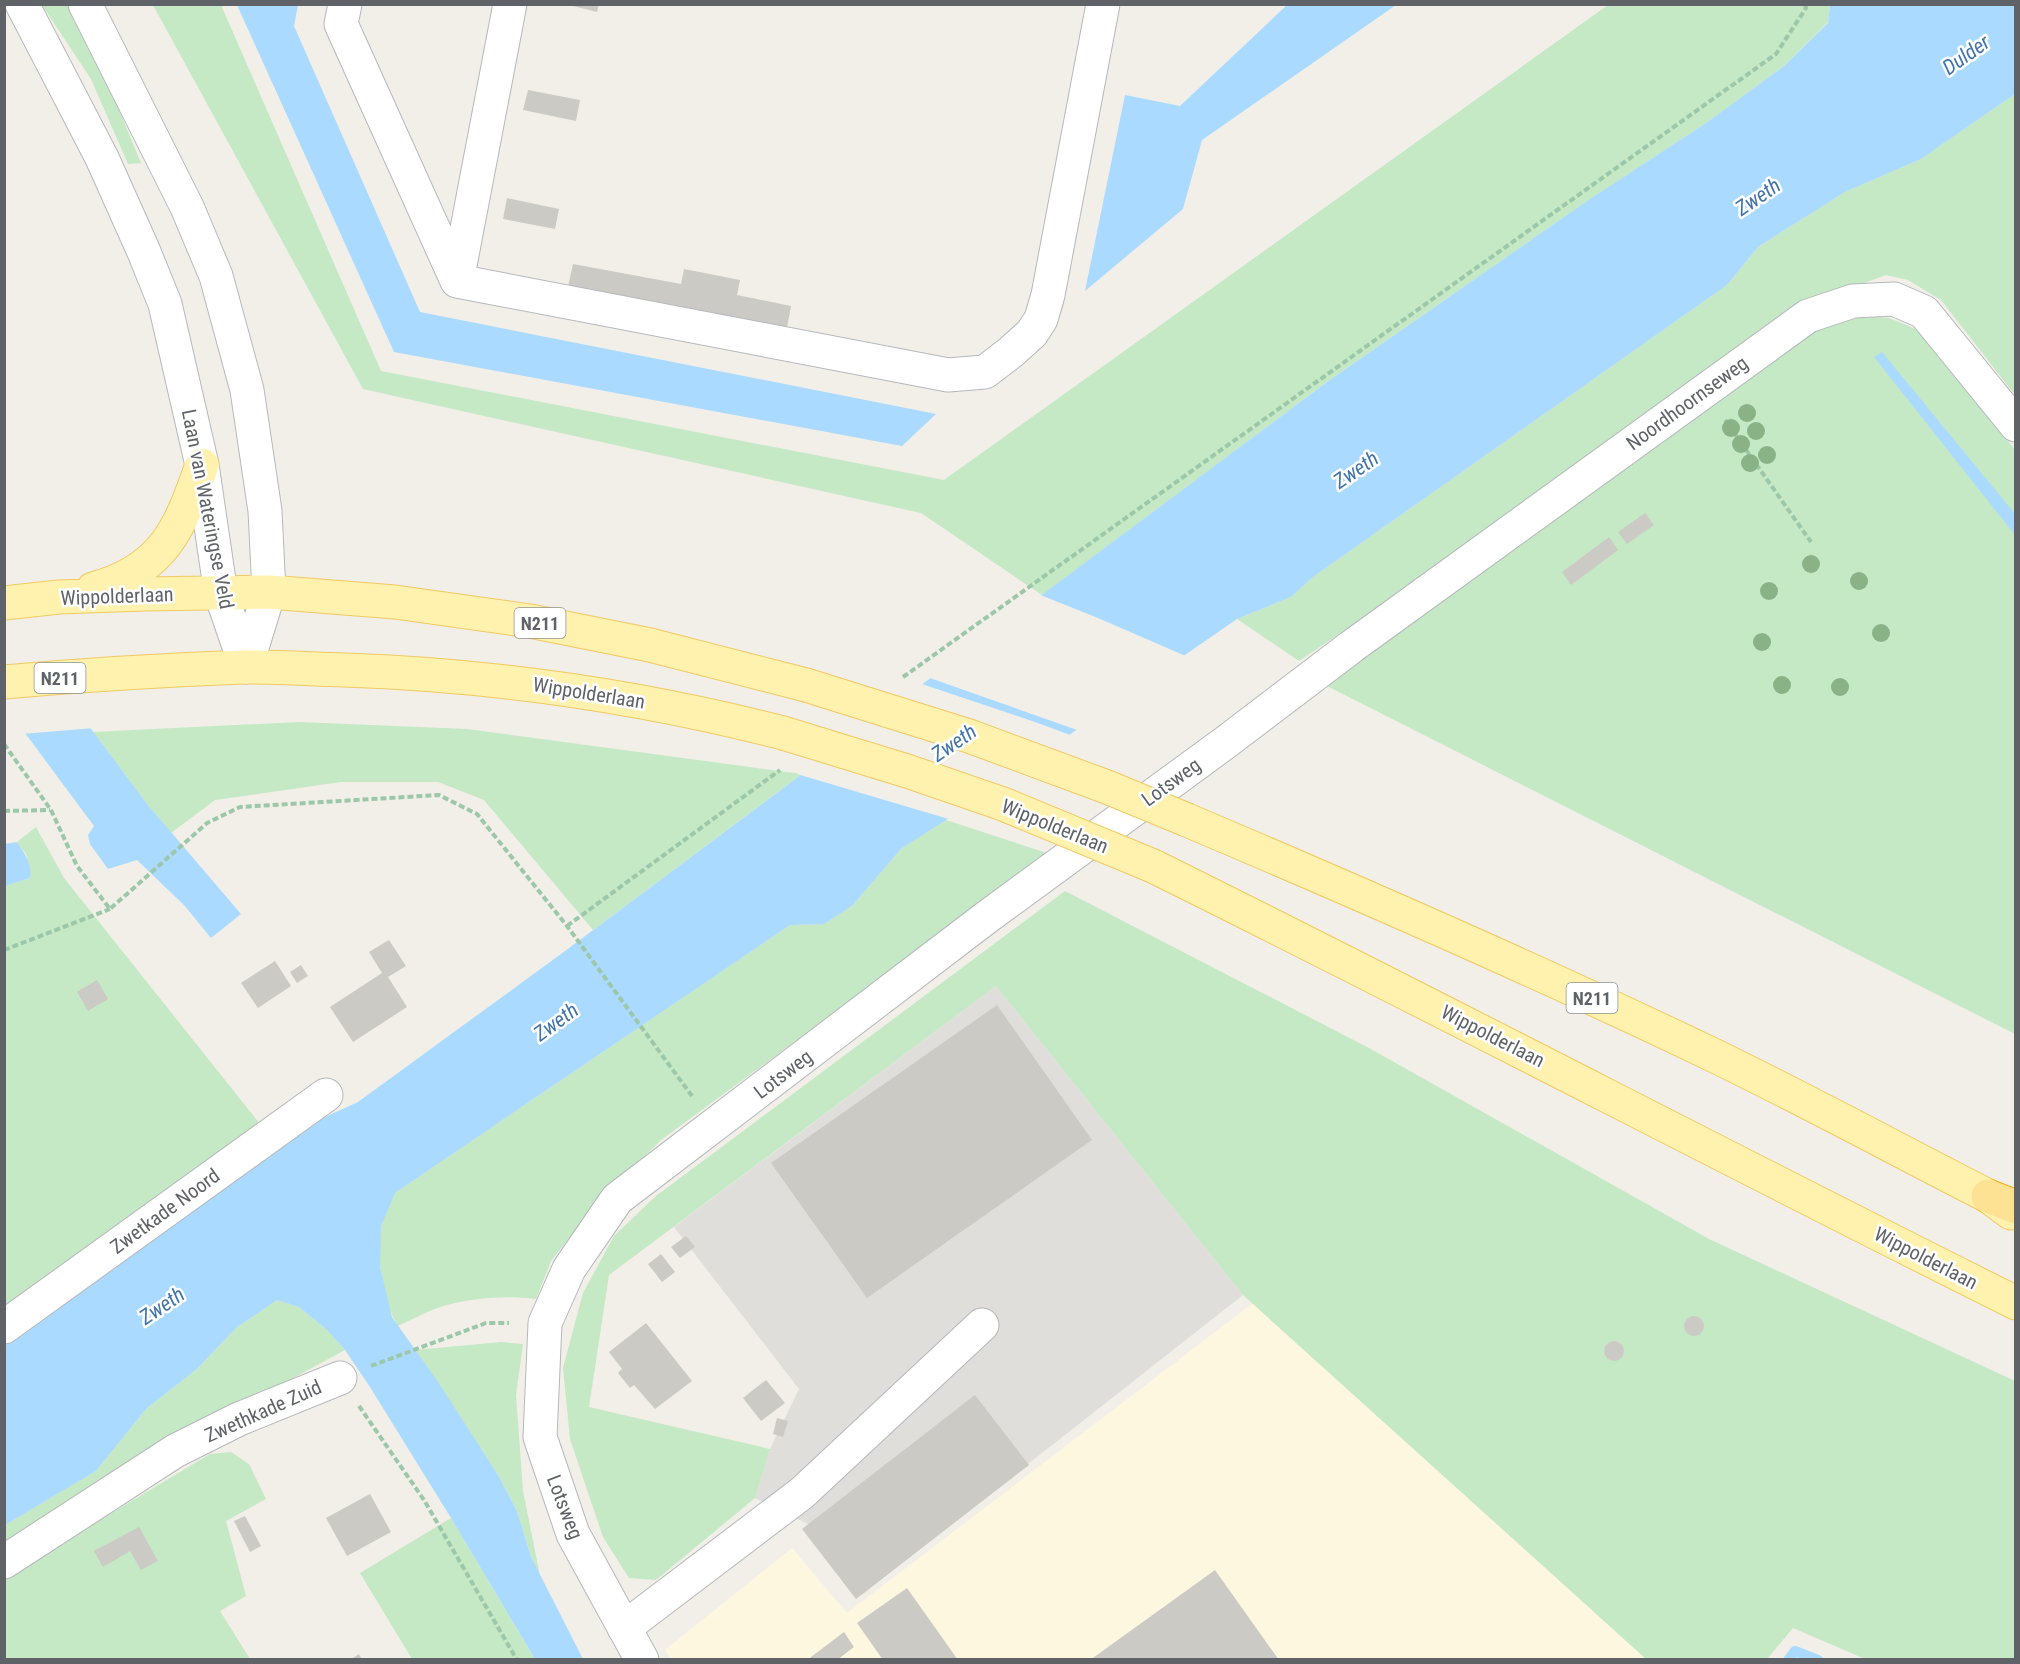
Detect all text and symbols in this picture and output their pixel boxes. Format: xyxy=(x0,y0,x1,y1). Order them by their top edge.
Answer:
water label: Dulder xyxy=(1938,30,1995,80)
water label: Zweth xyxy=(1730,173,1785,221)
street label: Noordhoornseweg xyxy=(1621,351,1753,455)
street label: Laan van Wateringse Veld xyxy=(177,407,239,611)
water label: Zweth xyxy=(1328,446,1383,494)
street label: Wippolderlaan xyxy=(60,582,174,610)
road number: N211 xyxy=(514,608,566,638)
road number: N211 xyxy=(34,663,86,693)
street label: Wippolderlaan xyxy=(531,672,647,714)
water label: Zweth xyxy=(926,719,981,767)
street label: Lotsweg xyxy=(1137,753,1205,811)
street label: Wippolderlaan xyxy=(998,794,1112,858)
road number: N211 xyxy=(1566,983,1618,1013)
water label: Zweth xyxy=(528,998,583,1047)
street label: Wippolderlaan xyxy=(1437,1000,1549,1072)
street label: Lotsweg xyxy=(749,1044,817,1104)
street label: Zwetkade Noord xyxy=(106,1163,224,1259)
street label: Wippolderlaan xyxy=(1870,1222,1982,1294)
water label: Zweth xyxy=(134,1282,189,1330)
street label: Zwethkade Zuid xyxy=(201,1375,325,1447)
street label: Lotsweg xyxy=(542,1472,588,1542)

